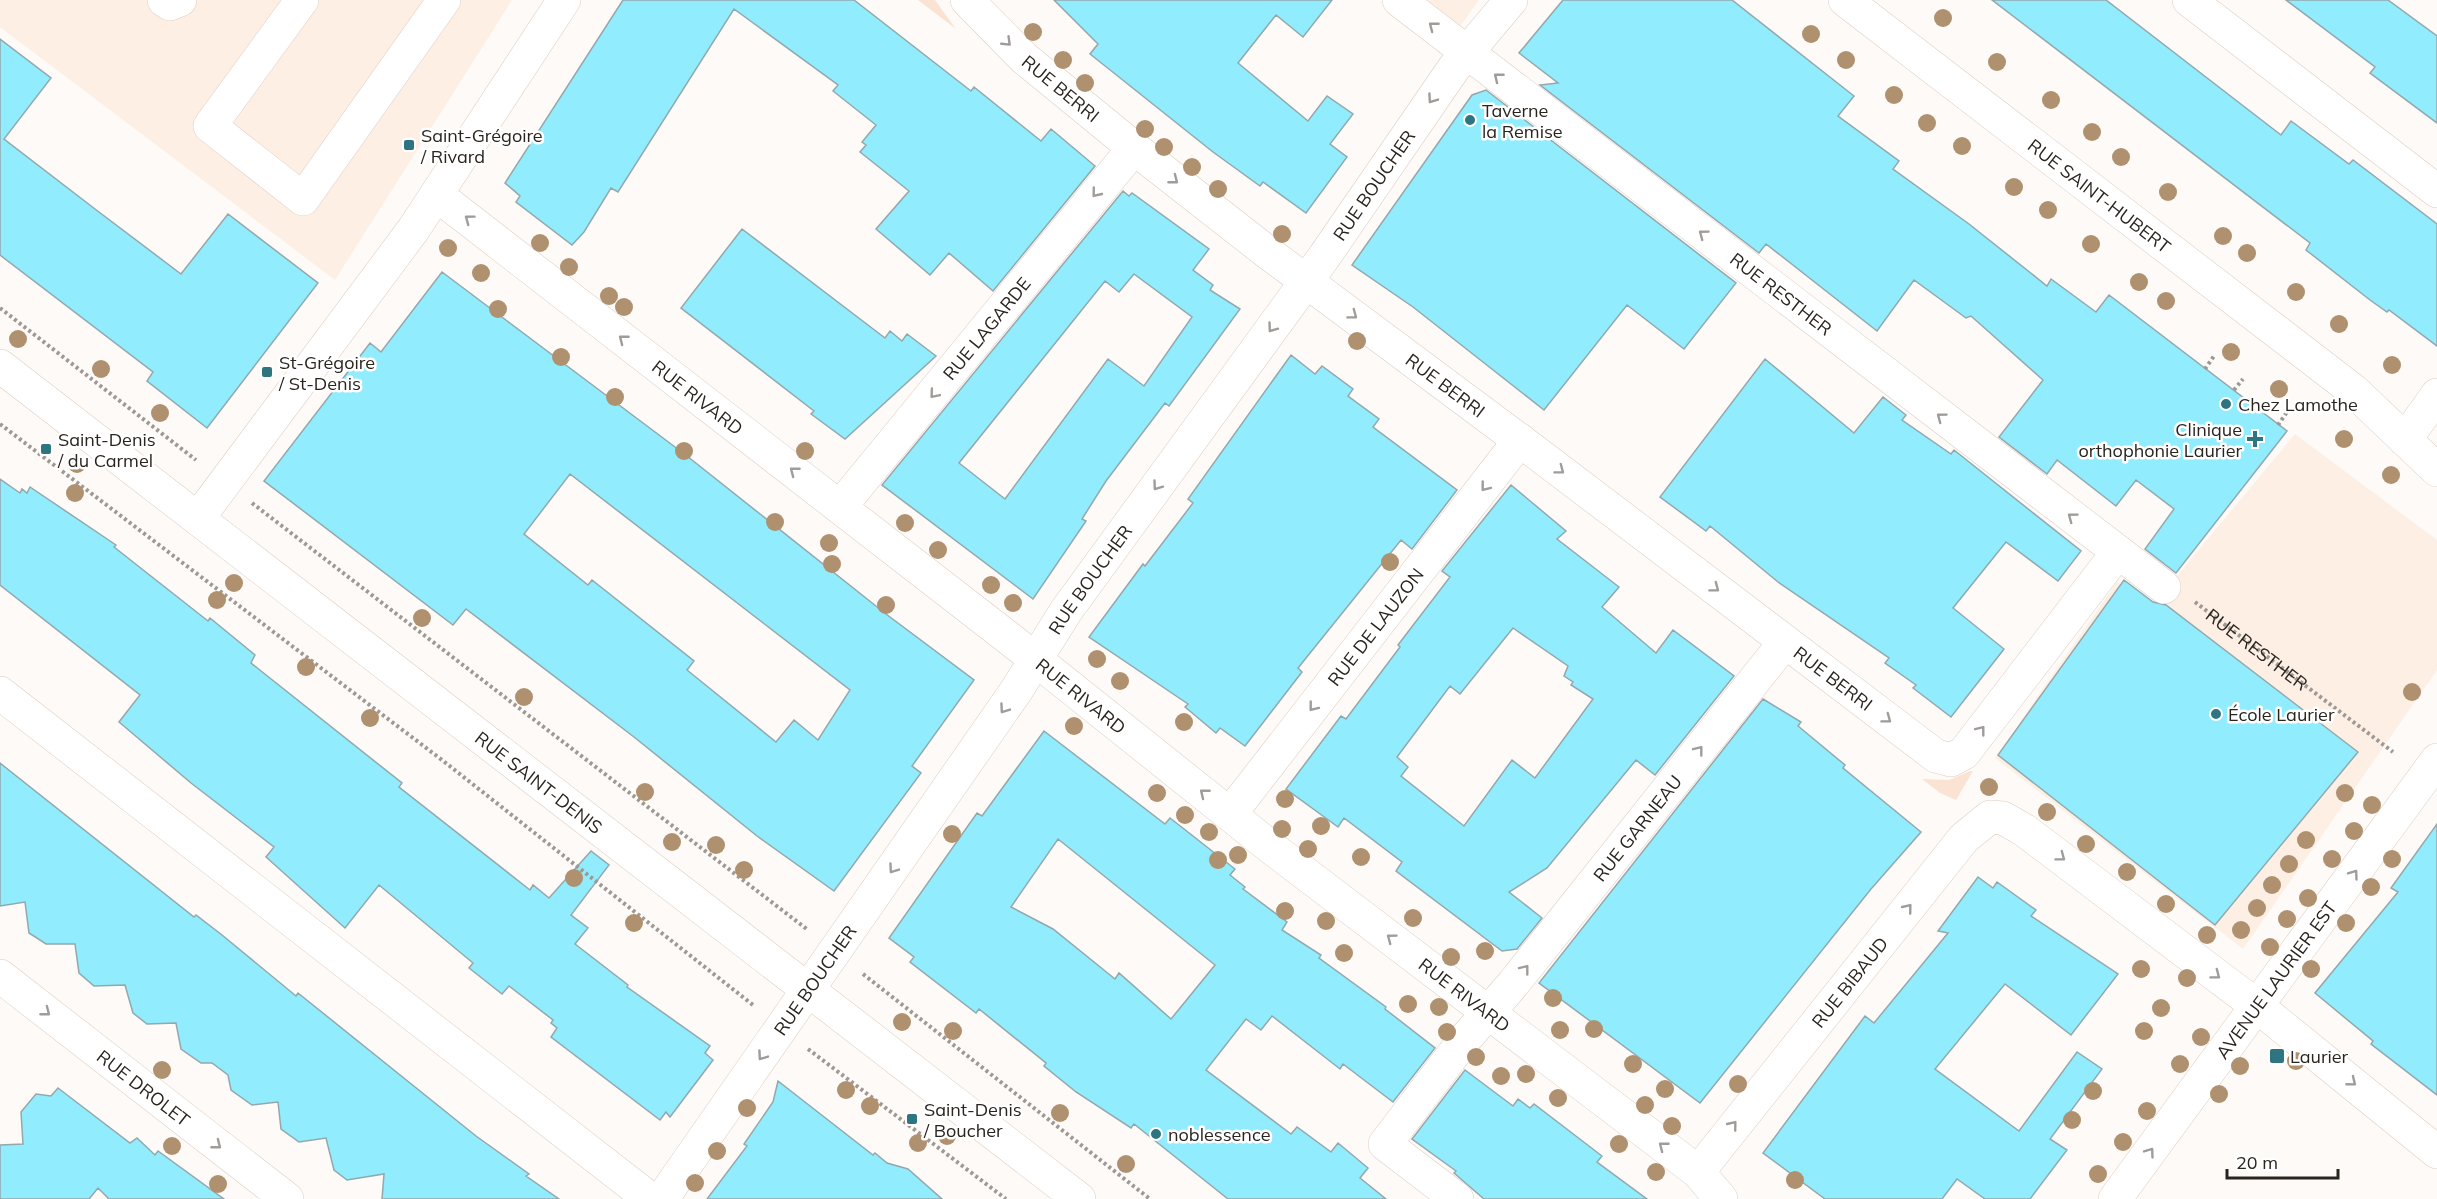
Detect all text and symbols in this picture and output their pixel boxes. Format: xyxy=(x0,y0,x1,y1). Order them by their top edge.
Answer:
one-way arrow xyxy=(1428,23,1439,34)
one-way arrow xyxy=(1000,35,1011,46)
street label: RUE BERRI xyxy=(1017,50,1104,127)
one-way arrow xyxy=(1494,74,1505,85)
one-way arrow xyxy=(1428,93,1439,104)
place label: Taverne la Remise xyxy=(1482,99,1563,143)
marker: Taverne la Remise xyxy=(1463,113,1477,127)
place label: Saint-Grégoire / Rivard xyxy=(420,124,543,168)
street label: RUE BOUCHER xyxy=(1327,125,1420,245)
street label: RUE SAINT-HUBERT xyxy=(2024,133,2176,258)
marker: Saint-Grégoire / Rivard xyxy=(402,138,416,152)
one-way arrow xyxy=(1167,172,1178,183)
one-way arrow xyxy=(1093,187,1104,198)
one-way arrow xyxy=(465,215,476,226)
one-way arrow xyxy=(1698,231,1709,242)
street label: RUE RESTHER xyxy=(1726,247,1837,340)
street label: RUE LAGARDE xyxy=(937,272,1035,384)
one-way arrow xyxy=(1347,308,1358,319)
one-way arrow xyxy=(1268,321,1279,332)
one-way arrow xyxy=(619,336,630,347)
street label: RUE BERRI xyxy=(1401,348,1490,422)
place label: St-Grégoire / St-Denis xyxy=(278,351,375,395)
street label: RUE RIVARD xyxy=(648,355,748,440)
marker: St-Grégoire / St-Denis xyxy=(260,365,274,379)
one-way arrow xyxy=(930,387,941,398)
place label: Chez Lamothe xyxy=(2238,393,2358,416)
marker: Chez Lamothe xyxy=(2219,397,2233,411)
one-way arrow xyxy=(1937,413,1948,424)
place label: Clinique orthophonie Laurier xyxy=(2078,418,2242,462)
place label: Saint-Denis / du Carmel xyxy=(57,428,156,472)
marker: Clinique orthophonie Laurier xyxy=(2246,430,2264,448)
marker: Saint-Denis / du Carmel xyxy=(39,442,53,456)
one-way arrow xyxy=(1553,463,1564,474)
one-way arrow xyxy=(790,468,801,479)
one-way arrow xyxy=(1154,479,1165,490)
one-way arrow xyxy=(1481,480,1492,491)
one-way arrow xyxy=(2067,513,2078,524)
street label: RUE BOUCHER xyxy=(1043,520,1137,638)
street label: RUE DE LAUZON xyxy=(1322,563,1428,690)
one-way arrow xyxy=(1708,581,1719,592)
street label: RUE RESTHER xyxy=(2201,603,2313,695)
street label: RUE BERRI xyxy=(1789,641,1877,715)
street label: RUE RIVARD xyxy=(1032,653,1131,739)
one-way arrow xyxy=(1309,700,1320,711)
one-way arrow xyxy=(1000,702,1011,713)
place label: École Laurier xyxy=(2228,703,2335,726)
marker: École Laurier xyxy=(2209,707,2223,721)
one-way arrow xyxy=(1880,712,1891,723)
street label: RUE SAINT-DENIS xyxy=(471,726,607,838)
one-way arrow xyxy=(1974,726,1985,737)
one-way arrow xyxy=(1691,746,1702,757)
street label: RUE GARNEAU xyxy=(1588,770,1687,886)
one-way arrow xyxy=(1200,789,1211,800)
one-way arrow xyxy=(2054,850,2065,861)
one-way arrow xyxy=(889,862,900,873)
one-way arrow xyxy=(2347,869,2358,880)
street label: AVENUE LAURIER EST xyxy=(2210,896,2341,1063)
one-way arrow xyxy=(1901,904,1912,915)
street label: RUE BOUCHER xyxy=(768,920,861,1040)
street label: RUE BIBAUD xyxy=(1806,932,1893,1032)
one-way arrow xyxy=(1386,935,1397,946)
street label: RUE RIVARD xyxy=(1414,952,1515,1037)
one-way arrow xyxy=(1518,965,1529,976)
one-way arrow xyxy=(2209,967,2220,978)
one-way arrow xyxy=(39,1005,50,1016)
street label: RUE DROLET xyxy=(93,1044,195,1131)
place label: Laurier xyxy=(2290,1045,2349,1068)
marker: Laurier xyxy=(2268,1047,2286,1065)
one-way arrow xyxy=(758,1049,769,1060)
one-way arrow xyxy=(2345,1075,2356,1086)
place label: Saint-Denis / Boucher xyxy=(923,1098,1022,1142)
marker: Saint-Denis / Boucher xyxy=(905,1112,919,1126)
one-way arrow xyxy=(1726,1121,1737,1132)
place label: noblessence xyxy=(1168,1123,1270,1146)
marker: noblessence xyxy=(1149,1127,1163,1141)
one-way arrow xyxy=(210,1137,221,1148)
one-way arrow xyxy=(1658,1142,1669,1153)
scale bar xyxy=(2227,1142,2338,1180)
one-way arrow xyxy=(2143,1148,2154,1159)
text: 20 m xyxy=(2236,1151,2278,1174)

